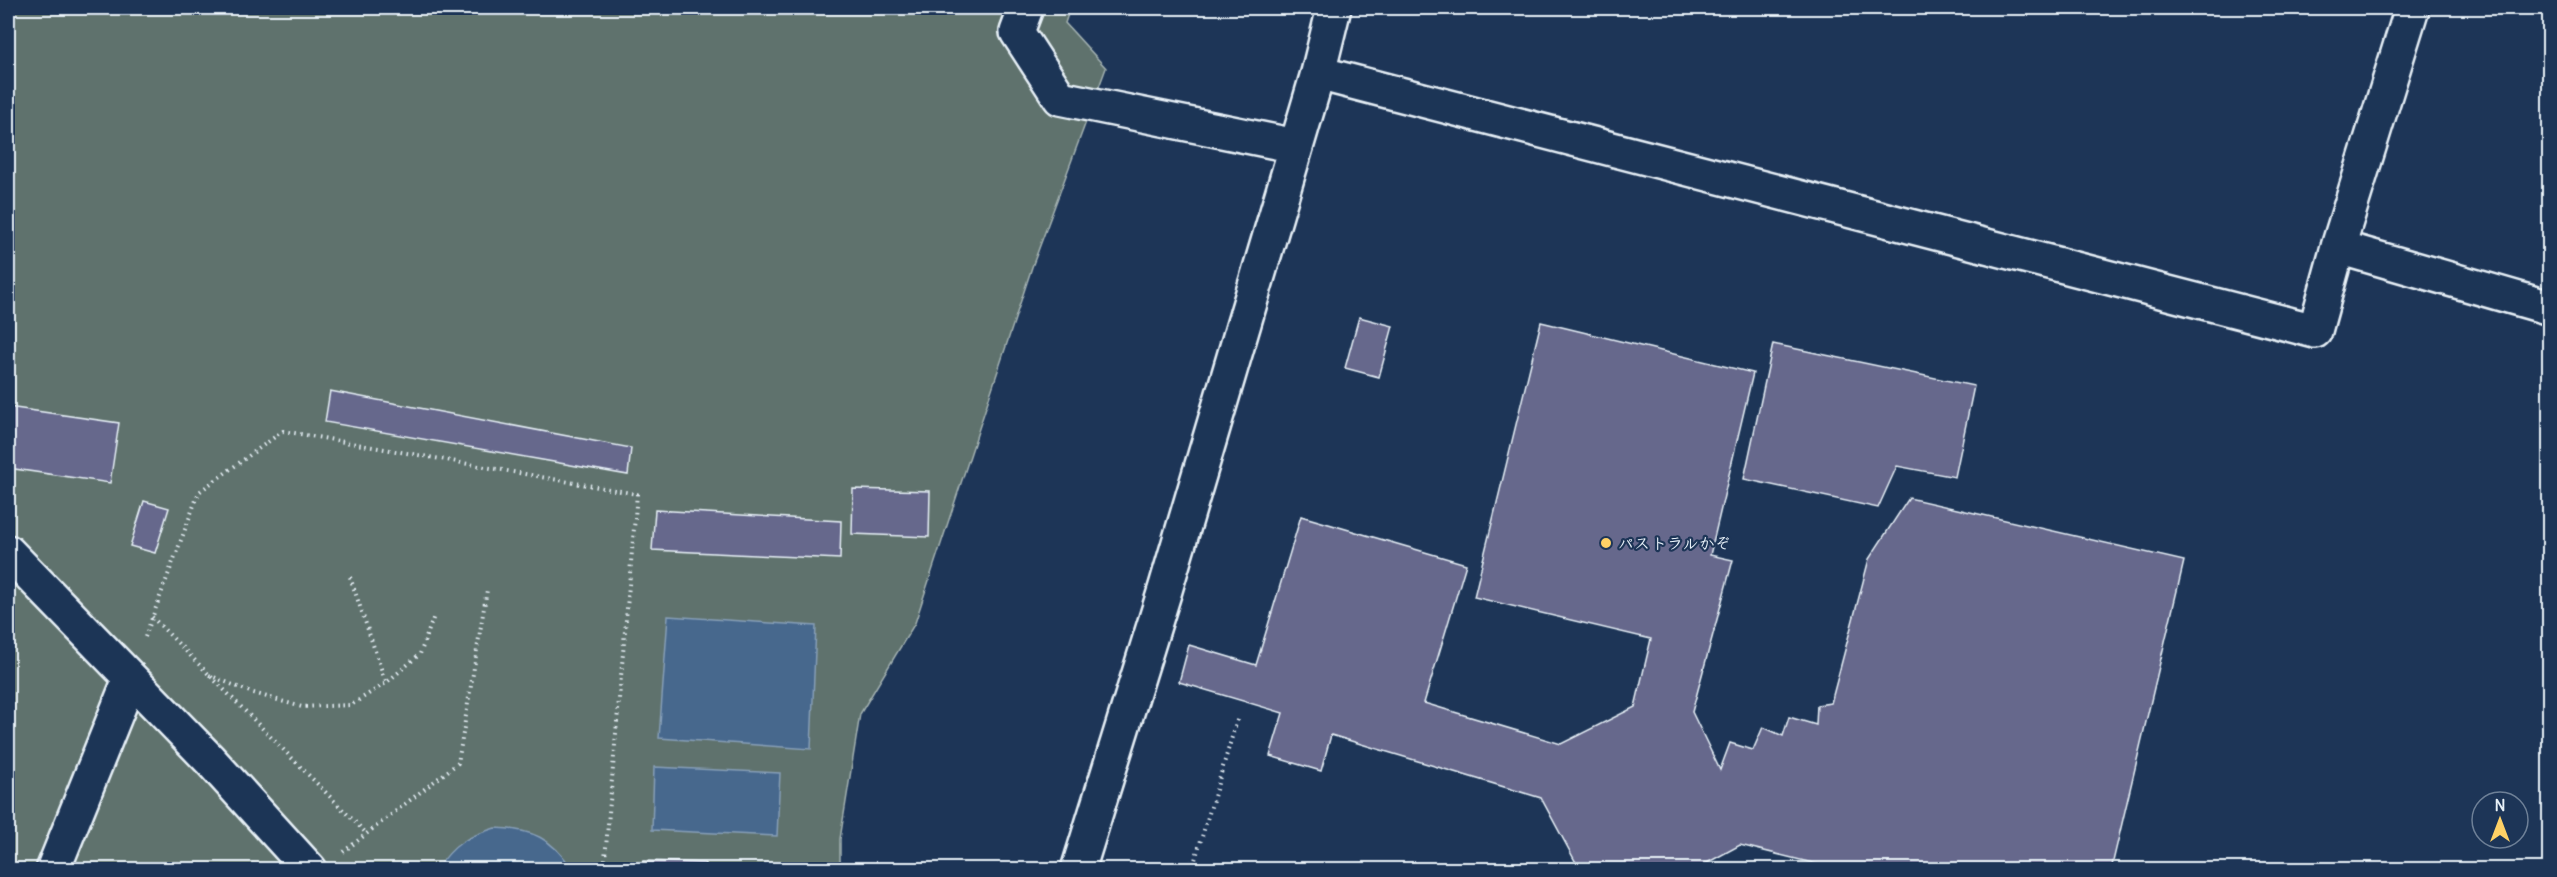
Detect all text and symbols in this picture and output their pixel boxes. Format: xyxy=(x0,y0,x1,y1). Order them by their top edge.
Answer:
place label: パストラルかぞ xyxy=(1618,533,1731,553)
marker: パストラルかぞ xyxy=(1599,536,1613,550)
north arrow xyxy=(2470,790,2530,850)
text: N xyxy=(2494,795,2506,815)

